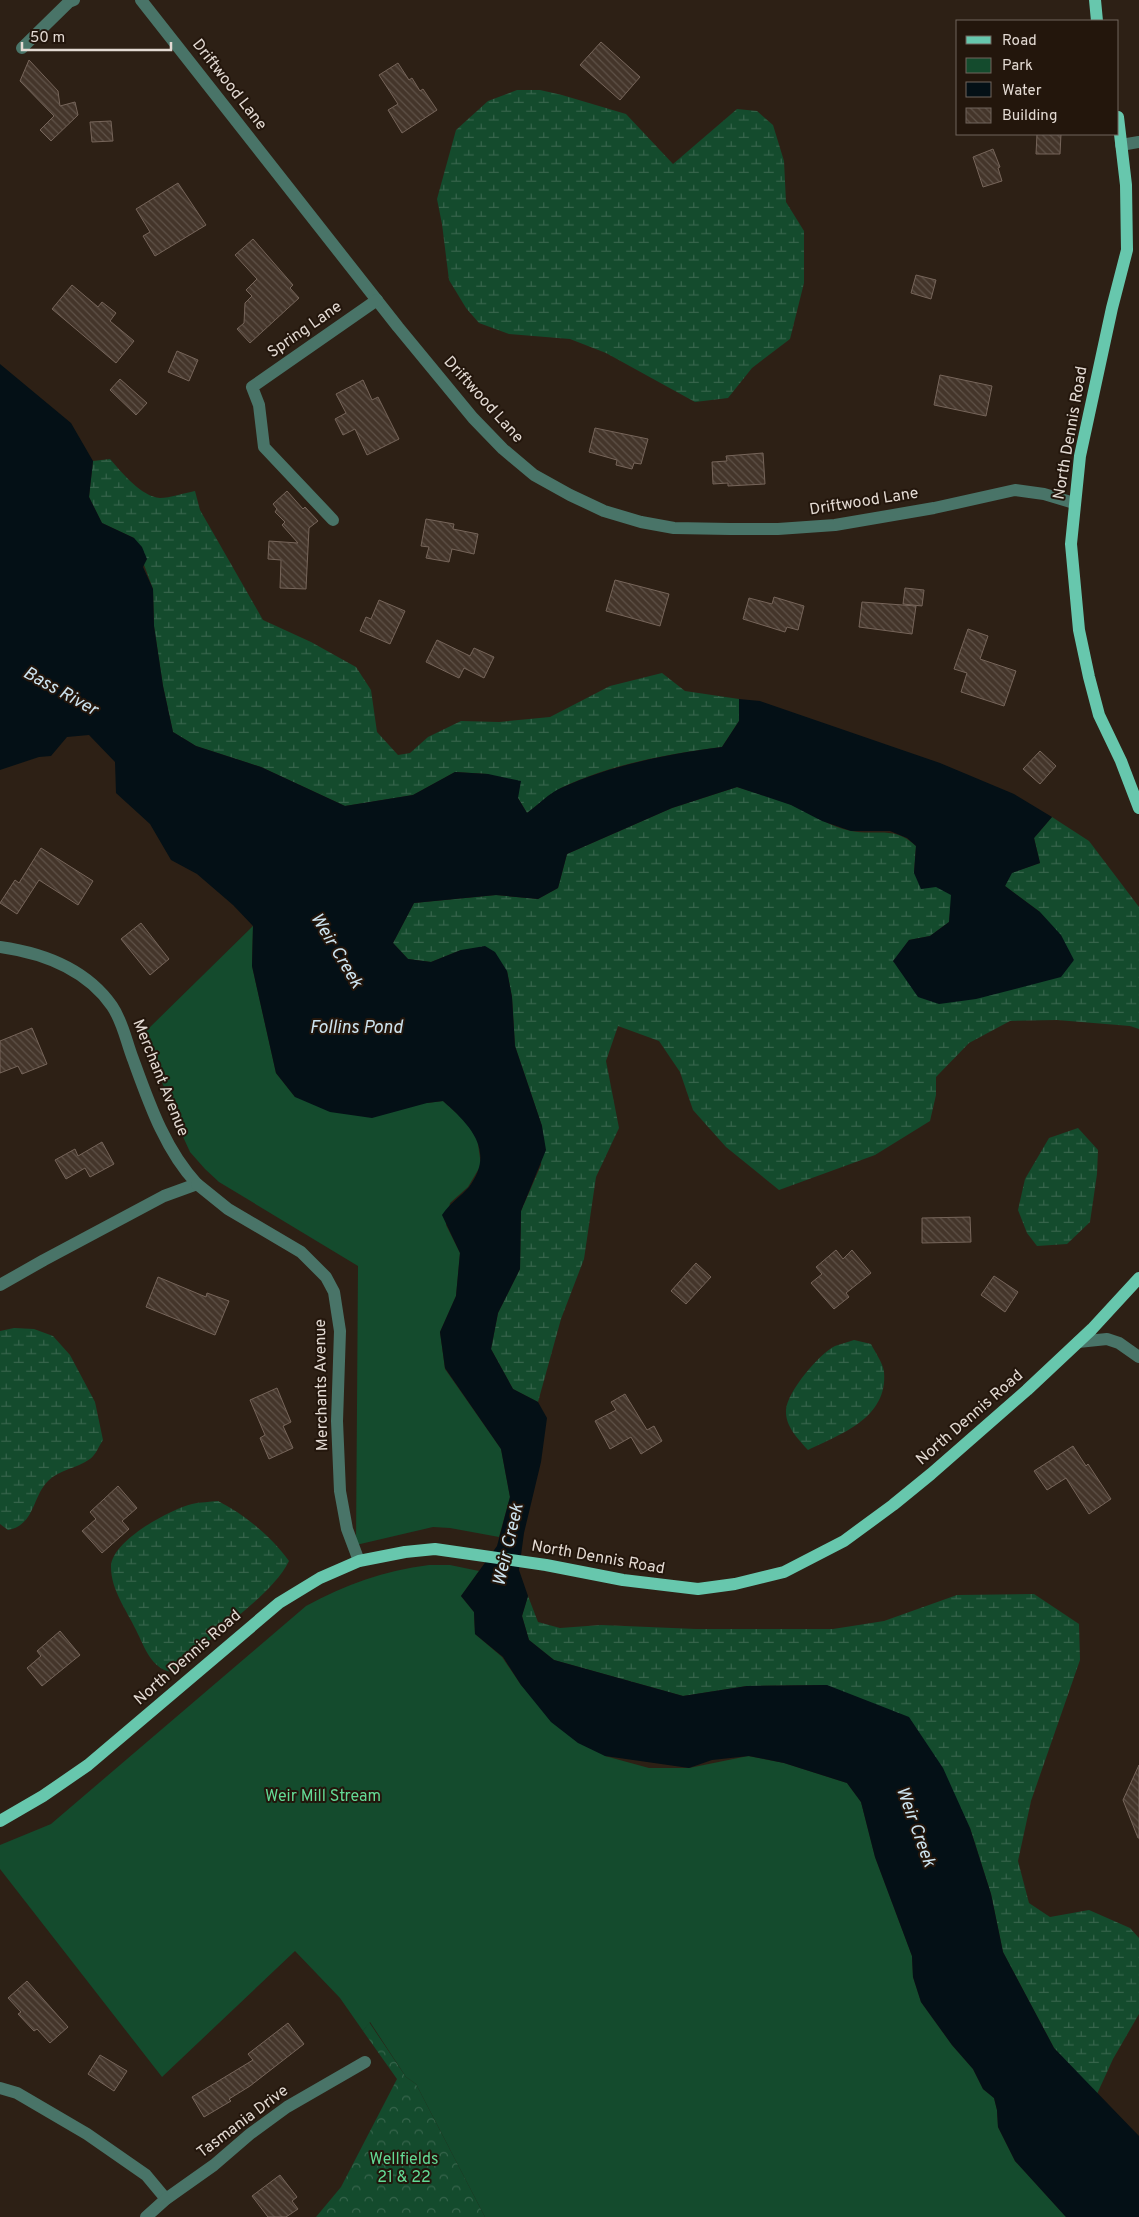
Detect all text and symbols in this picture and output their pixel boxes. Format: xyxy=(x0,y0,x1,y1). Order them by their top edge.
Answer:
scale bar xyxy=(22,20,171,52)
legend xyxy=(956,20,1119,135)
text: 50 m xyxy=(30,29,65,48)
text: Road xyxy=(1002,32,1037,51)
street label: Driftwood Lane xyxy=(187,35,271,135)
text: Park xyxy=(1002,57,1033,76)
text: Water xyxy=(1002,82,1042,101)
text: Building xyxy=(1002,107,1057,126)
street label: Spring Lane xyxy=(264,297,346,363)
street label: Driftwood Lane xyxy=(439,352,527,448)
street label: North Dennis Road xyxy=(1049,365,1093,501)
street label: Driftwood Lane xyxy=(808,484,920,520)
water label: Bass River xyxy=(19,662,103,723)
water label: Weir Creek xyxy=(305,909,368,994)
street label: Merchant Avenue xyxy=(127,1016,193,1140)
water label: Follins Pond xyxy=(310,1017,404,1040)
street label: Merchants Avenue xyxy=(311,1319,333,1451)
street label: North Dennis Road xyxy=(912,1366,1028,1470)
water label: Weir Creek xyxy=(488,1501,530,1588)
street label: North Dennis Road xyxy=(530,1536,666,1580)
street label: North Dennis Road xyxy=(130,1606,246,1710)
water label: Weir Creek xyxy=(890,1784,940,1871)
park label: Weir Mill Stream xyxy=(265,1787,381,1807)
street label: Tasmania Drive xyxy=(193,2081,293,2163)
park label: Wellfields 21 & 22 xyxy=(370,2150,438,2188)

